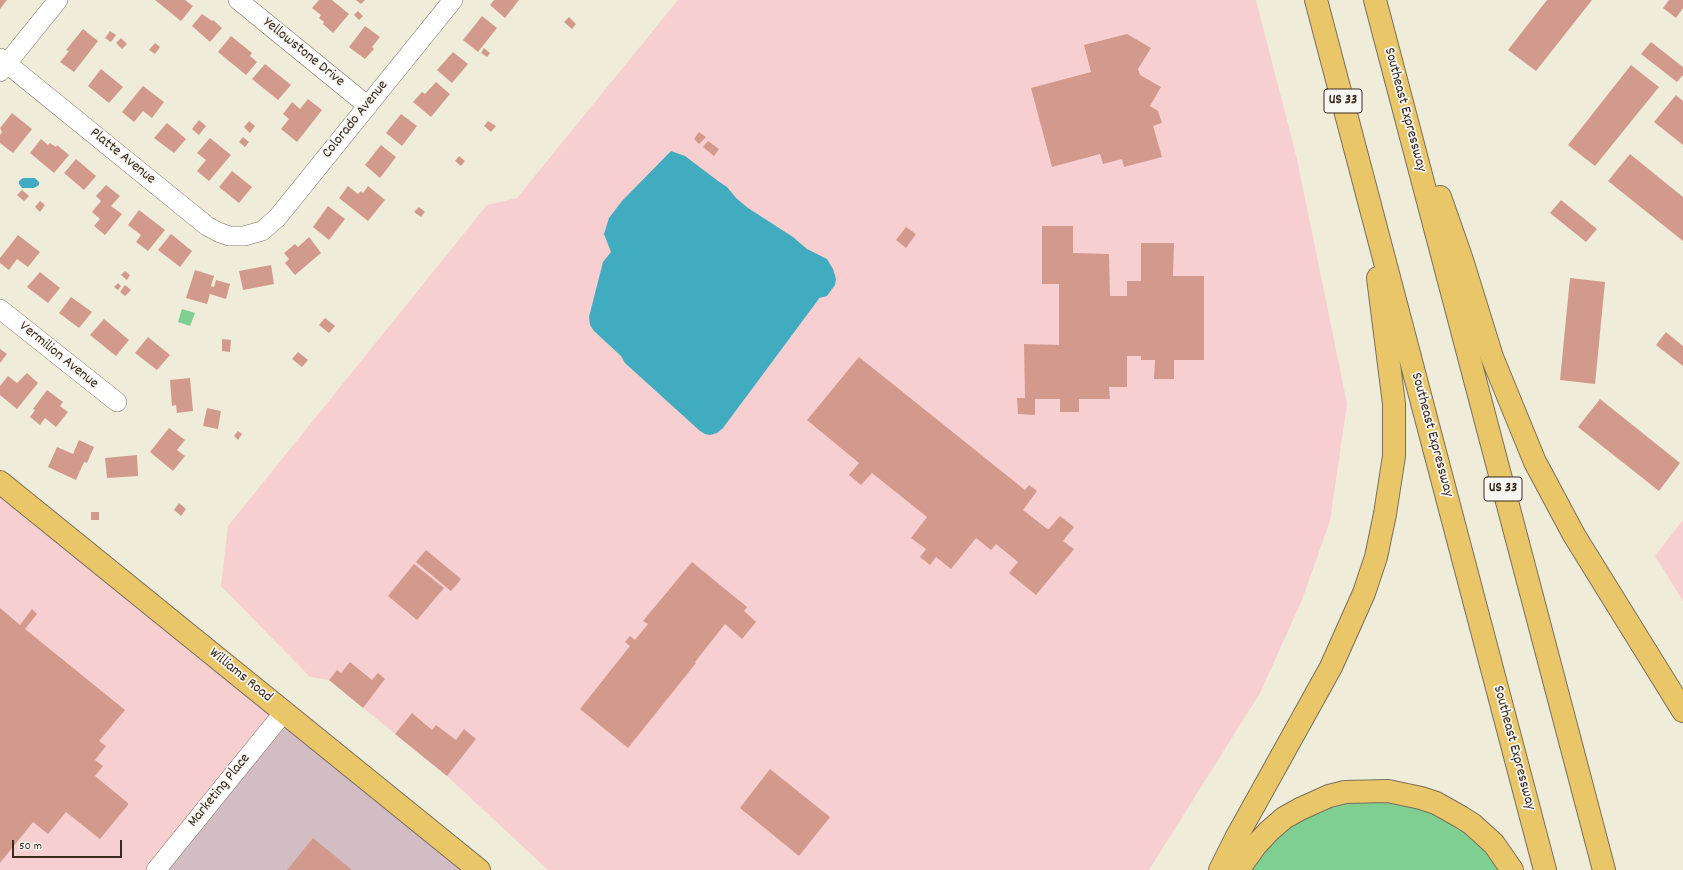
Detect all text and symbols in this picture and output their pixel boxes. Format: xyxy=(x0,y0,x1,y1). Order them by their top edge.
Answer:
street label: Yellowstone Drive xyxy=(258,15,348,91)
street label: Southeast Expressway xyxy=(1379,46,1429,174)
street label: Colorado Avenue xyxy=(319,77,393,163)
road number: US 33 xyxy=(1324,89,1362,113)
street label: Platte Avenue xyxy=(85,125,159,189)
street label: Vermilion Avenue xyxy=(15,319,101,393)
street label: Southeast Expressway xyxy=(1406,371,1456,499)
road number: US 33 xyxy=(1484,477,1522,501)
street label: Williams Road xyxy=(205,645,275,707)
street label: Southeast Expressway xyxy=(1488,684,1538,812)
street label: Marketing Place xyxy=(185,751,255,831)
scale bar xyxy=(14,832,124,858)
text: 50 m xyxy=(19,838,42,855)

